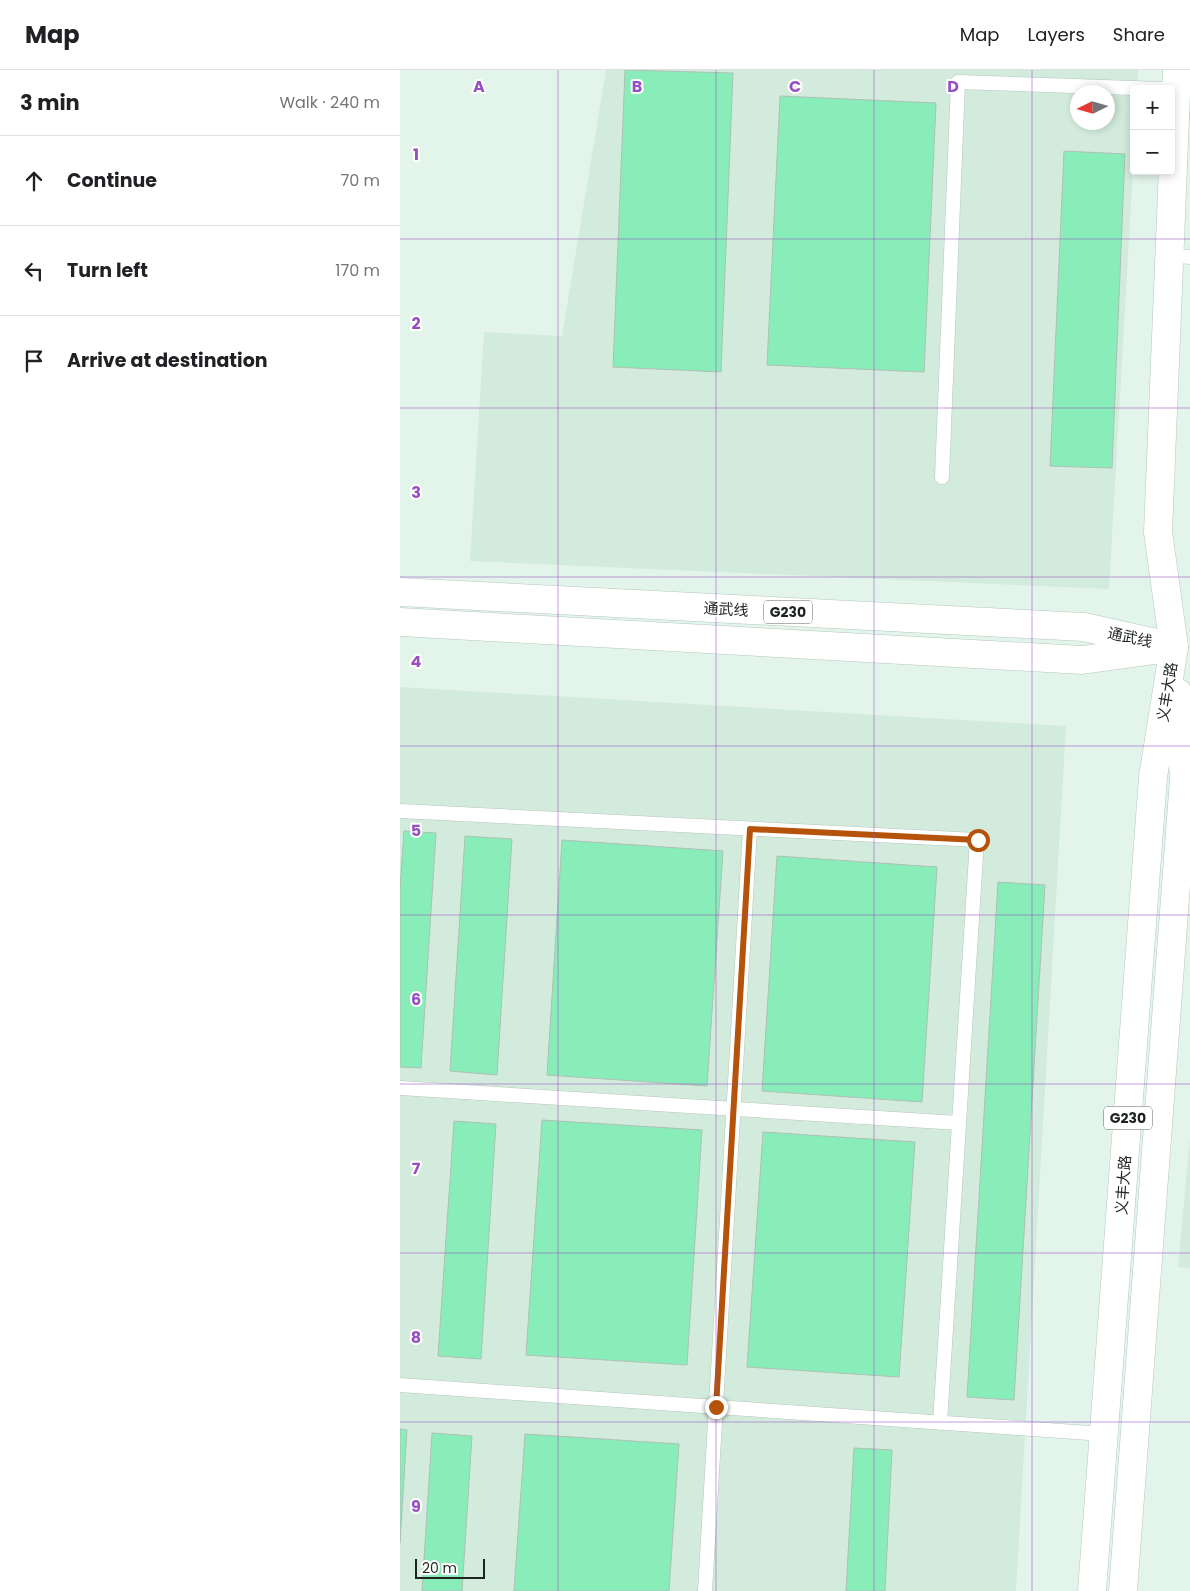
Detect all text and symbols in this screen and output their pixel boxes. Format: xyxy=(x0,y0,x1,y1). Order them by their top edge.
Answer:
text: Map xyxy=(25,18,80,51)
text: Map xyxy=(960,22,1000,47)
text: Layers xyxy=(1028,22,1085,47)
text: Share xyxy=(1113,22,1165,47)
text: A xyxy=(473,75,485,98)
text: B xyxy=(632,75,642,98)
text: C xyxy=(789,75,801,98)
text: D xyxy=(947,75,959,98)
north arrow xyxy=(1070,85,1115,130)
map controls xyxy=(1130,85,1175,175)
button: + xyxy=(1130,85,1175,130)
text: 3 min xyxy=(20,88,80,117)
text: Walk · 240 m xyxy=(279,91,380,114)
button: − xyxy=(1130,130,1175,175)
text: 1 xyxy=(413,143,419,166)
icon: ahead xyxy=(20,167,48,195)
text: Continue xyxy=(67,167,157,194)
text: 70 m xyxy=(340,169,380,192)
icon: left xyxy=(20,257,48,285)
text: Turn left xyxy=(67,257,148,284)
text: 170 m xyxy=(335,259,380,282)
text: 2 xyxy=(411,312,421,335)
icon: arrive xyxy=(20,347,48,375)
text: Arrive at destination xyxy=(67,347,268,374)
text: 3 xyxy=(411,481,421,504)
street label: 通武线 xyxy=(703,597,749,621)
road number: G230 xyxy=(764,600,812,624)
street label: 通武线 xyxy=(1106,622,1154,652)
text: 4 xyxy=(411,650,422,673)
street label: 义丰大路 xyxy=(1152,661,1182,723)
text: 5 xyxy=(411,819,421,842)
route start xyxy=(967,829,990,852)
text: 6 xyxy=(411,988,421,1011)
road number: G230 xyxy=(1104,1106,1152,1130)
street label: 义丰大路 xyxy=(1110,1154,1136,1216)
text: 7 xyxy=(412,1157,421,1180)
text: 8 xyxy=(411,1326,421,1349)
route end xyxy=(705,1396,728,1419)
text: 9 xyxy=(411,1495,421,1518)
scale bar xyxy=(415,1556,485,1579)
text: 20 m xyxy=(422,1558,457,1578)

